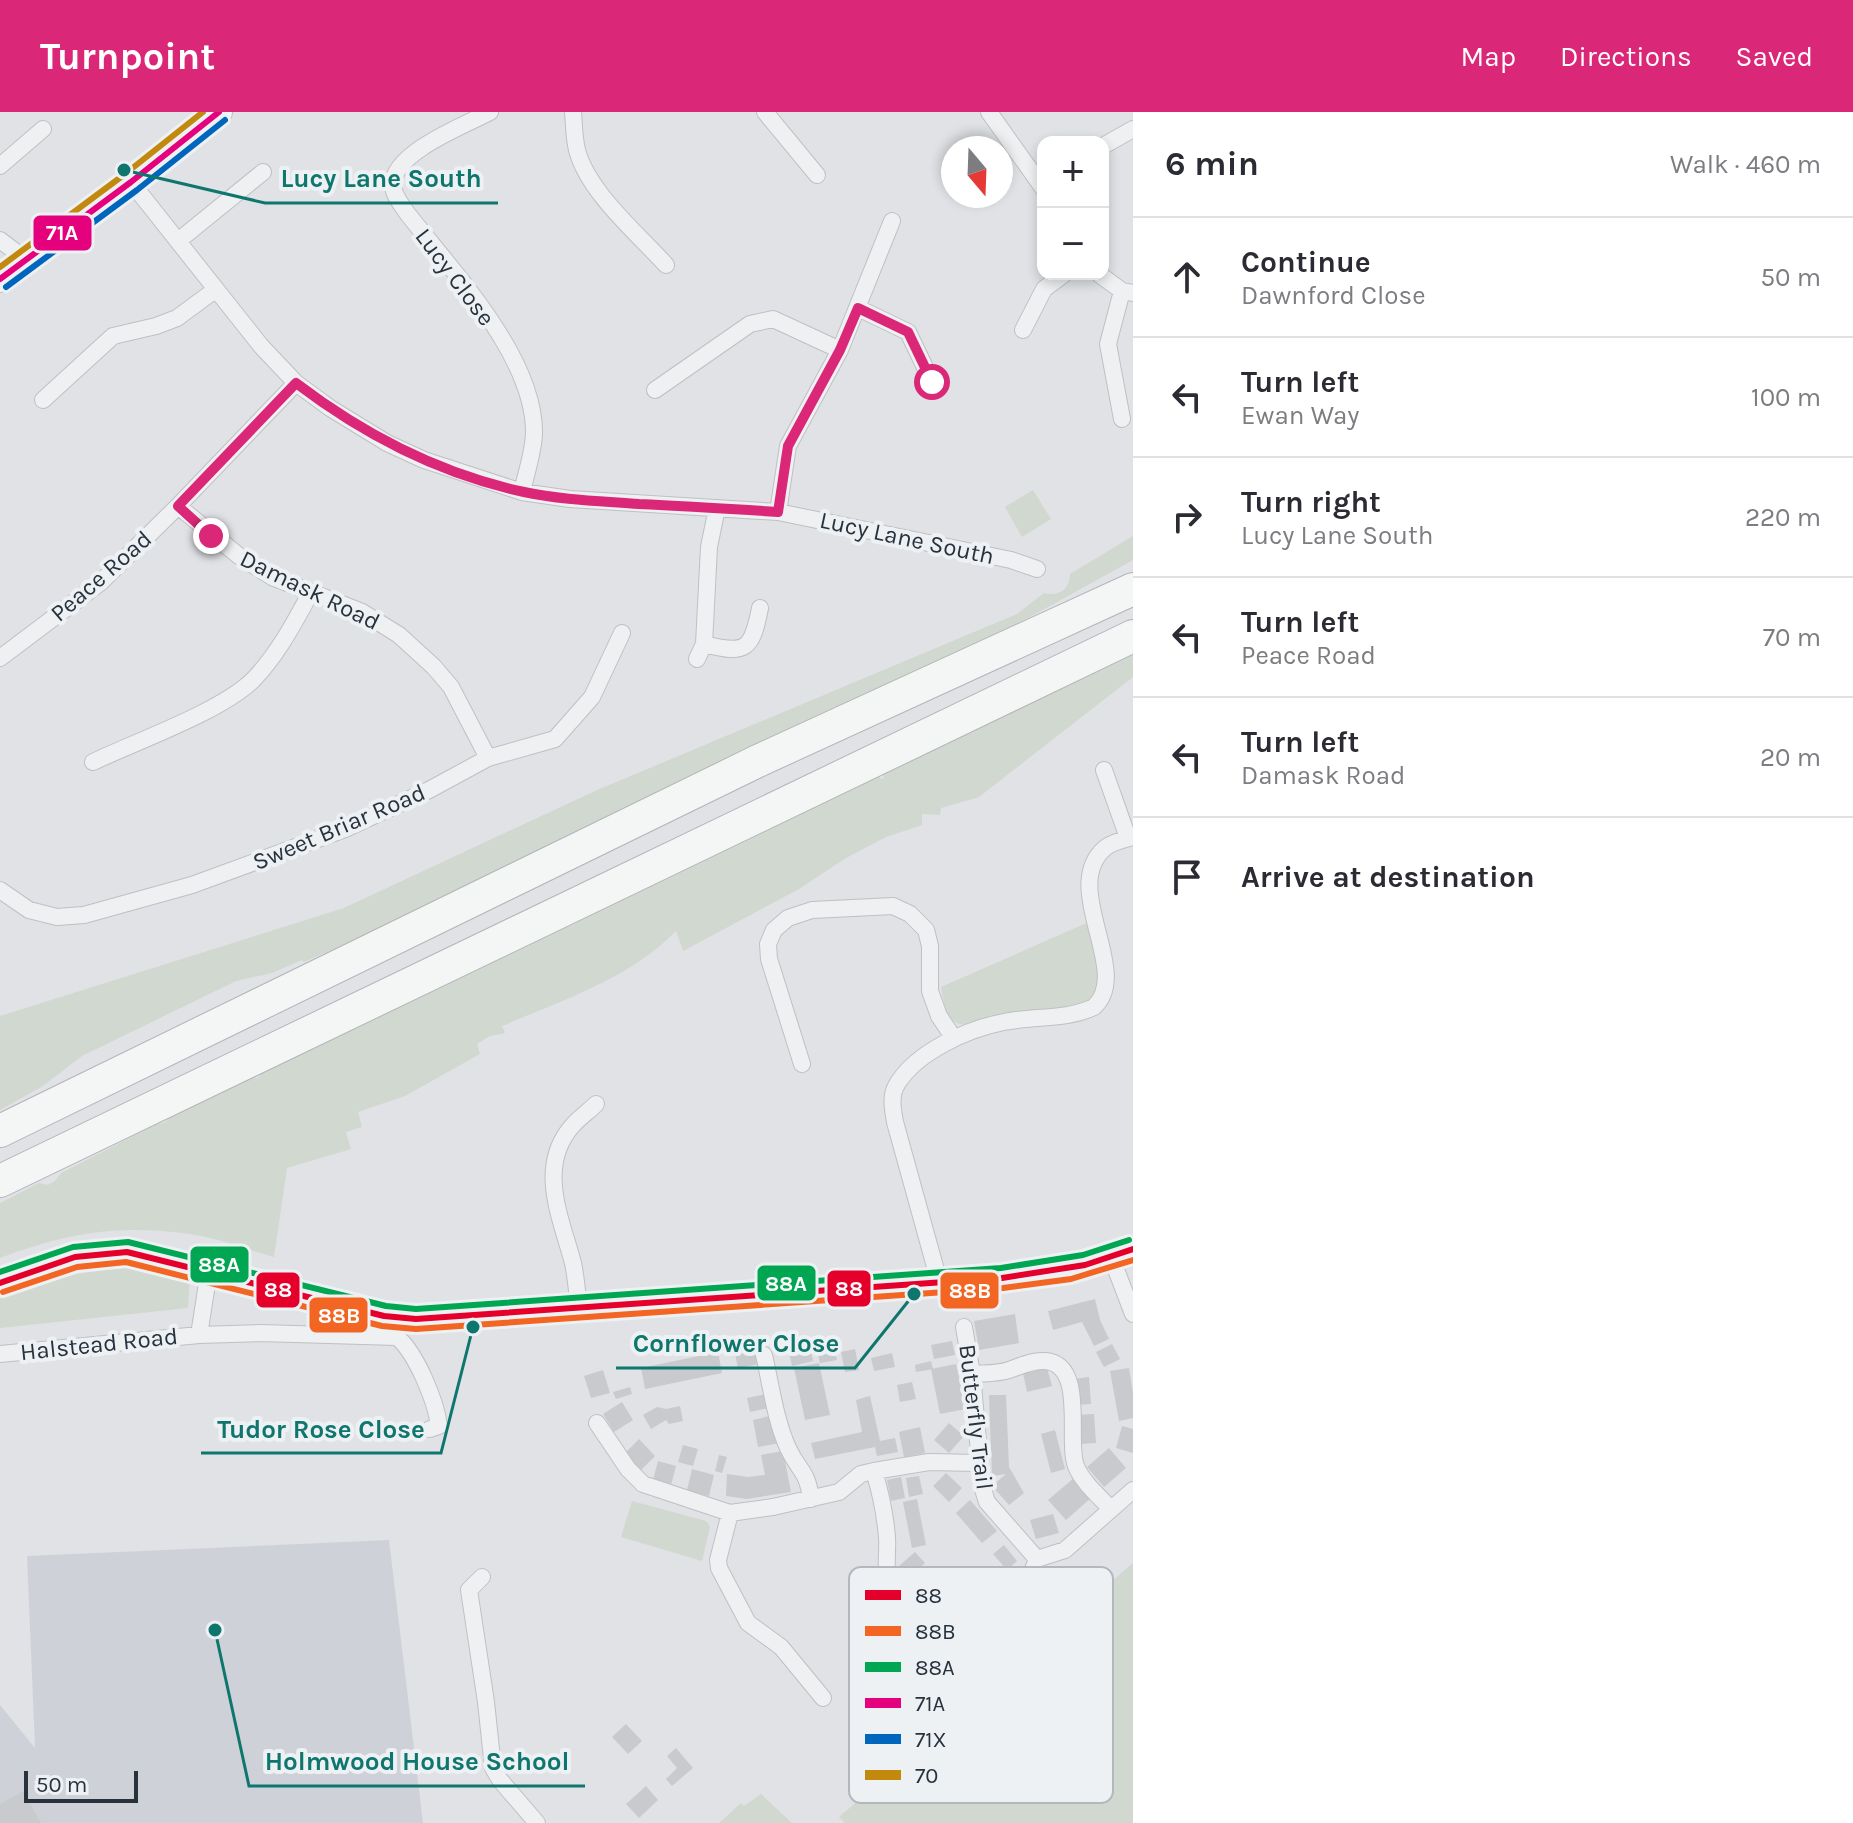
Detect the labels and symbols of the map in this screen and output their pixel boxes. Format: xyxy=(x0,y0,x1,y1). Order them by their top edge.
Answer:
north arrow xyxy=(941,136,1013,208)
callout: Lucy Lane South xyxy=(265,153,498,203)
text: Lucy Lane South xyxy=(280,163,482,194)
line badge: 71A xyxy=(32,214,93,252)
text: 71A xyxy=(46,220,79,246)
street label: Lucy Close xyxy=(409,223,501,331)
route start xyxy=(914,364,950,400)
street label: Lucy Lane South xyxy=(817,506,997,570)
route end xyxy=(193,518,229,554)
street label: Peace Road xyxy=(45,525,157,627)
street label: Damask Road xyxy=(236,544,384,636)
street label: Sweet Briar Road xyxy=(248,778,430,876)
line badge: 88A xyxy=(189,1245,250,1284)
text: 88A xyxy=(198,1252,240,1278)
line badge: 88A xyxy=(756,1264,817,1302)
line badge: 88 xyxy=(826,1269,872,1308)
line badge: 88 xyxy=(255,1271,301,1309)
text: 88A xyxy=(765,1271,807,1297)
line badge: 88B xyxy=(939,1271,1000,1310)
text: 88 xyxy=(835,1276,863,1302)
text: 88 xyxy=(264,1277,292,1303)
text: 88B xyxy=(949,1278,991,1304)
line badge: 88B xyxy=(308,1296,369,1334)
text: 88B xyxy=(318,1303,360,1329)
callout: Cornflower Close xyxy=(616,1318,855,1368)
street label: Halstead Road xyxy=(19,1322,179,1366)
text: Cornflower Close xyxy=(633,1328,839,1359)
street label: Butterfly Trail xyxy=(953,1343,999,1491)
callout: Tudor Rose Close xyxy=(201,1403,441,1453)
text: Tudor Rose Close xyxy=(217,1414,425,1445)
legend xyxy=(849,1567,1113,1803)
text: 88 xyxy=(915,1583,942,1609)
text: 88B xyxy=(915,1619,956,1645)
text: 88A xyxy=(915,1655,955,1681)
text: 71A xyxy=(915,1691,946,1717)
text: 71X xyxy=(915,1727,947,1753)
callout: Holmwood House School xyxy=(249,1736,585,1786)
text: Holmwood House School xyxy=(265,1746,569,1777)
text: 70 xyxy=(915,1763,938,1789)
scale bar xyxy=(24,1767,138,1803)

